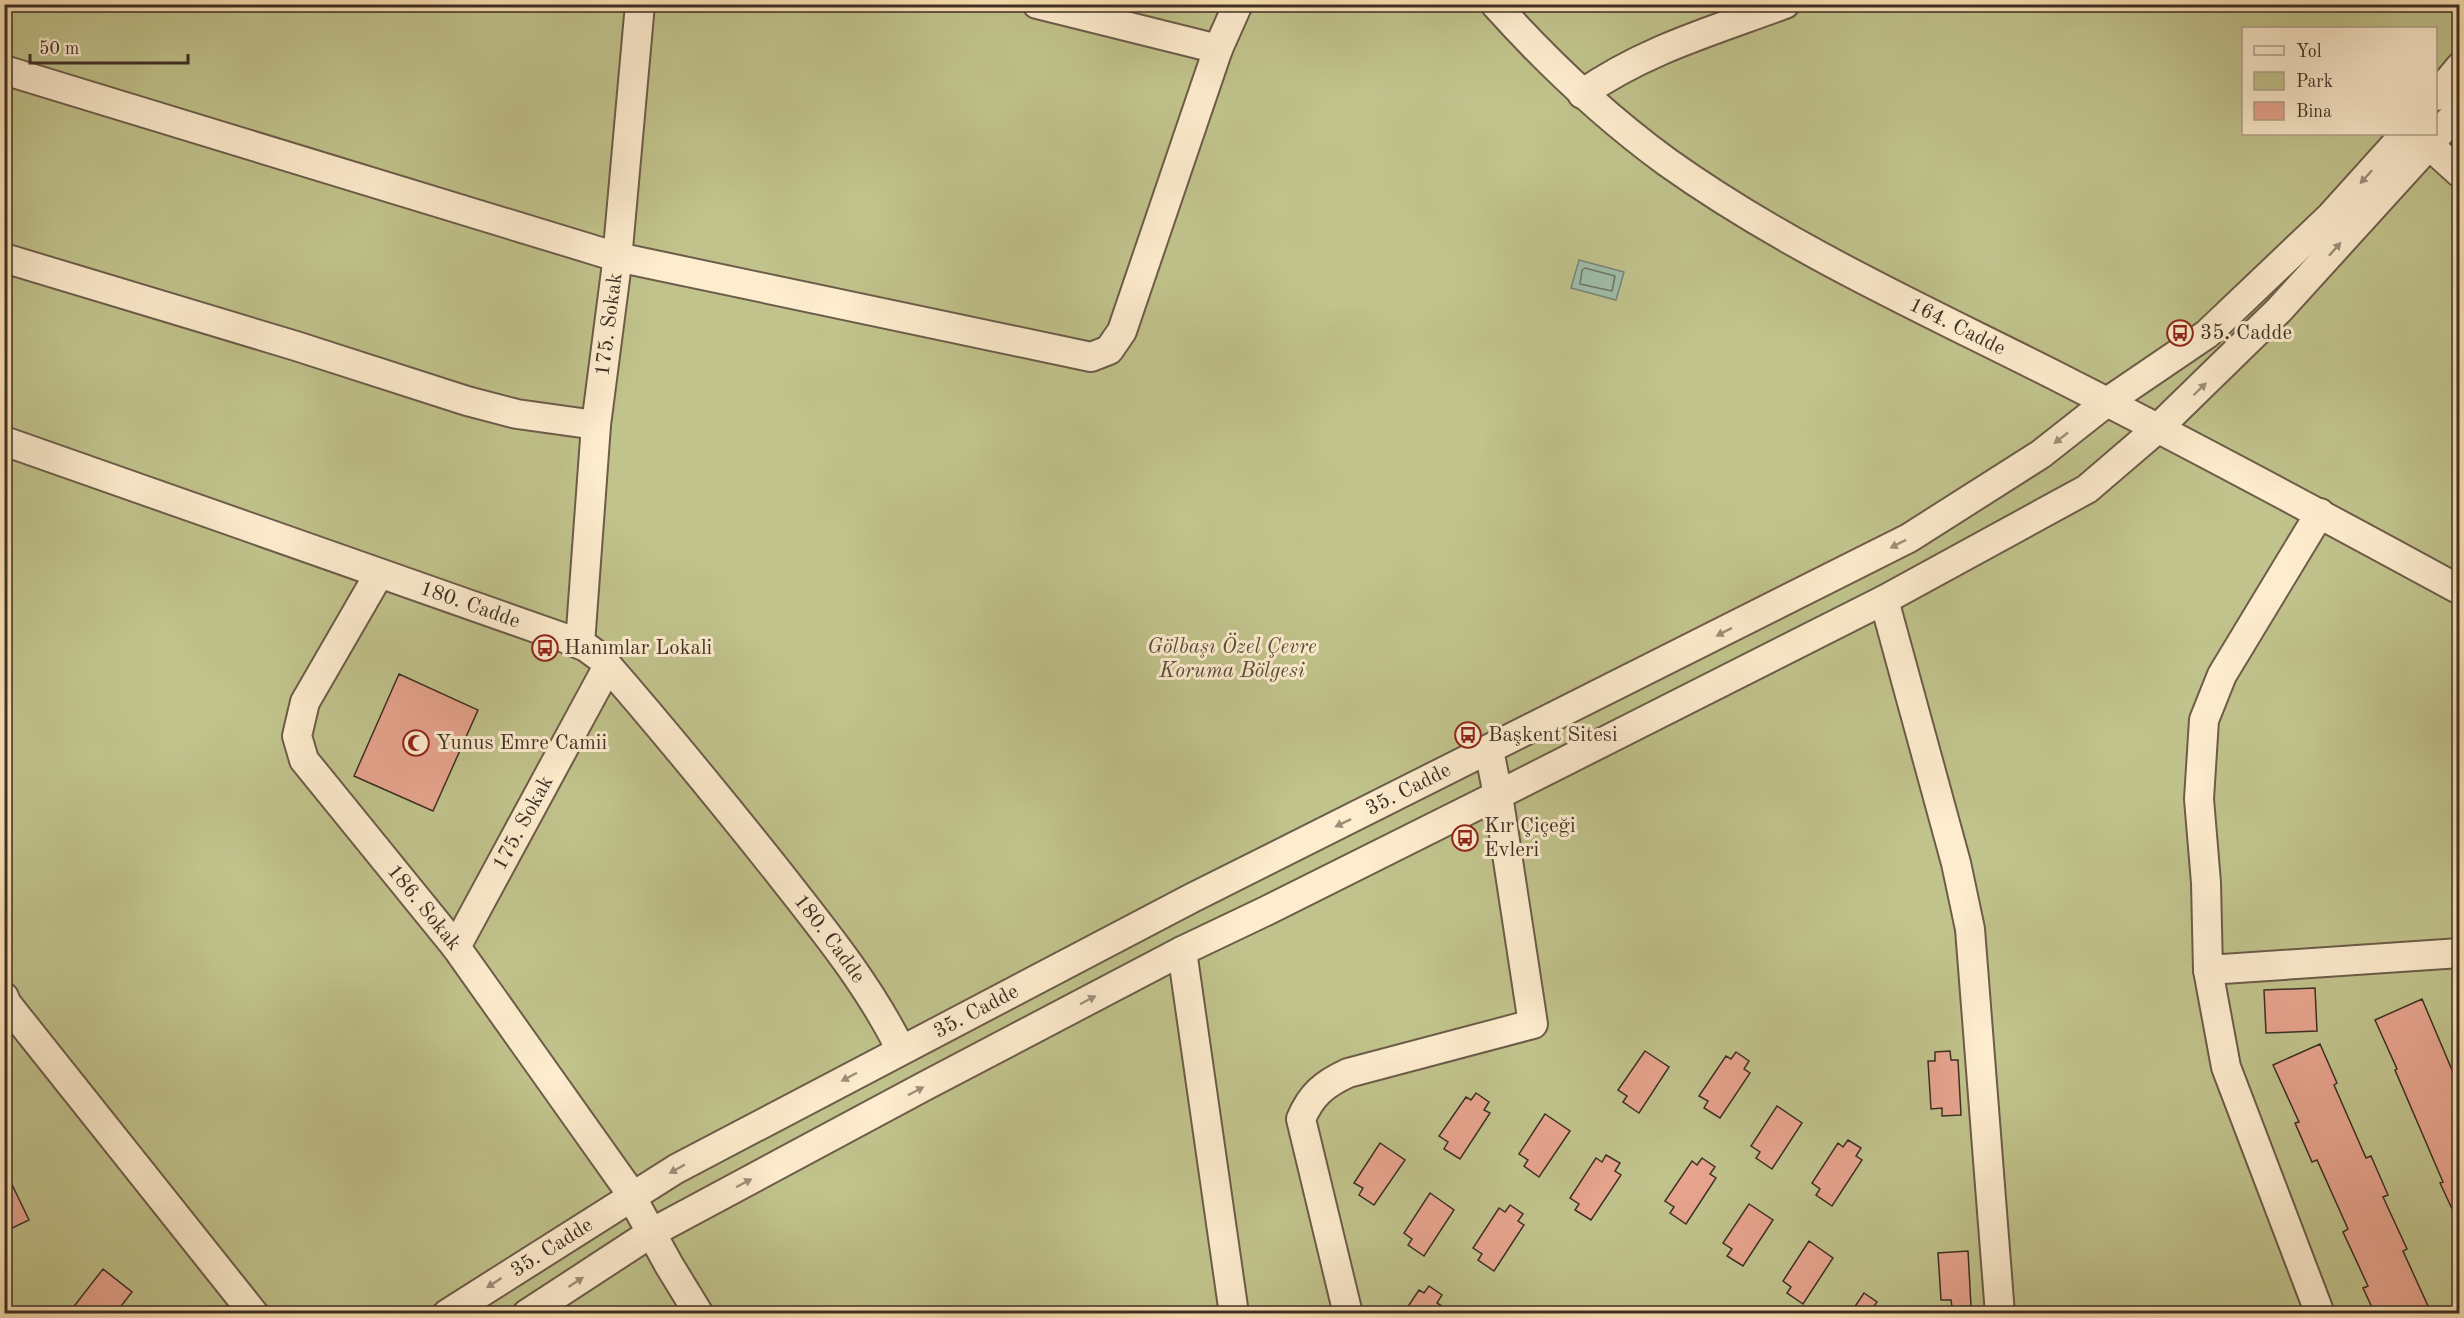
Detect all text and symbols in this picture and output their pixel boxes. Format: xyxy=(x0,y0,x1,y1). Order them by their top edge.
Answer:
scale bar xyxy=(30,27,188,65)
legend xyxy=(2242,27,2437,135)
text: 50 m xyxy=(39,40,79,58)
text: Yol xyxy=(2296,43,2322,61)
text: Park xyxy=(2296,73,2333,91)
text: Bina xyxy=(2296,103,2332,121)
one-way arrow xyxy=(2360,169,2373,184)
one-way arrow xyxy=(2328,242,2341,257)
street label: 175. Sokak xyxy=(592,271,626,377)
street label: 164. Cadde xyxy=(1906,294,2009,359)
bus stop icon: 35. Cadde xyxy=(2165,318,2195,348)
place label: 35. Cadde xyxy=(2200,323,2292,344)
one-way arrow xyxy=(2192,382,2207,396)
one-way arrow xyxy=(2054,432,2069,444)
one-way arrow xyxy=(1889,539,1906,549)
street label: 180. Cadde xyxy=(417,578,523,632)
one-way arrow xyxy=(1715,628,1732,637)
park label: Gölbaşı Özel Çevre Koruma Bölgesi xyxy=(1147,632,1317,682)
bus stop icon: Hanımlar Lokali xyxy=(530,633,560,663)
place label: Hanımlar Lokali xyxy=(564,638,712,659)
bus stop icon: Başkent Sitesi xyxy=(1453,720,1483,750)
place label: Başkent Sitesi xyxy=(1488,725,1618,746)
mosque icon: Yunus Emre Camii xyxy=(401,728,431,758)
place label: Yunus Emre Camii xyxy=(436,733,607,754)
street label: 35. Cadde xyxy=(1362,759,1454,819)
street label: 175. Sokak xyxy=(489,772,557,874)
place label: Kır Çiçeği Evleri xyxy=(1484,816,1576,861)
one-way arrow xyxy=(1334,818,1351,828)
bus stop icon: Kır Çiçeği Evleri xyxy=(1450,823,1480,853)
street label: 186. Sokak xyxy=(383,861,465,955)
street label: 180. Cadde xyxy=(790,891,869,987)
street label: 35. Cadde xyxy=(930,981,1022,1042)
one-way arrow xyxy=(1080,995,1097,1005)
one-way arrow xyxy=(840,1072,858,1082)
one-way arrow xyxy=(907,1086,924,1096)
one-way arrow xyxy=(668,1164,685,1174)
one-way arrow xyxy=(736,1178,753,1188)
street label: 35. Cadde xyxy=(507,1214,596,1281)
one-way arrow xyxy=(568,1276,584,1287)
one-way arrow xyxy=(486,1278,502,1289)

